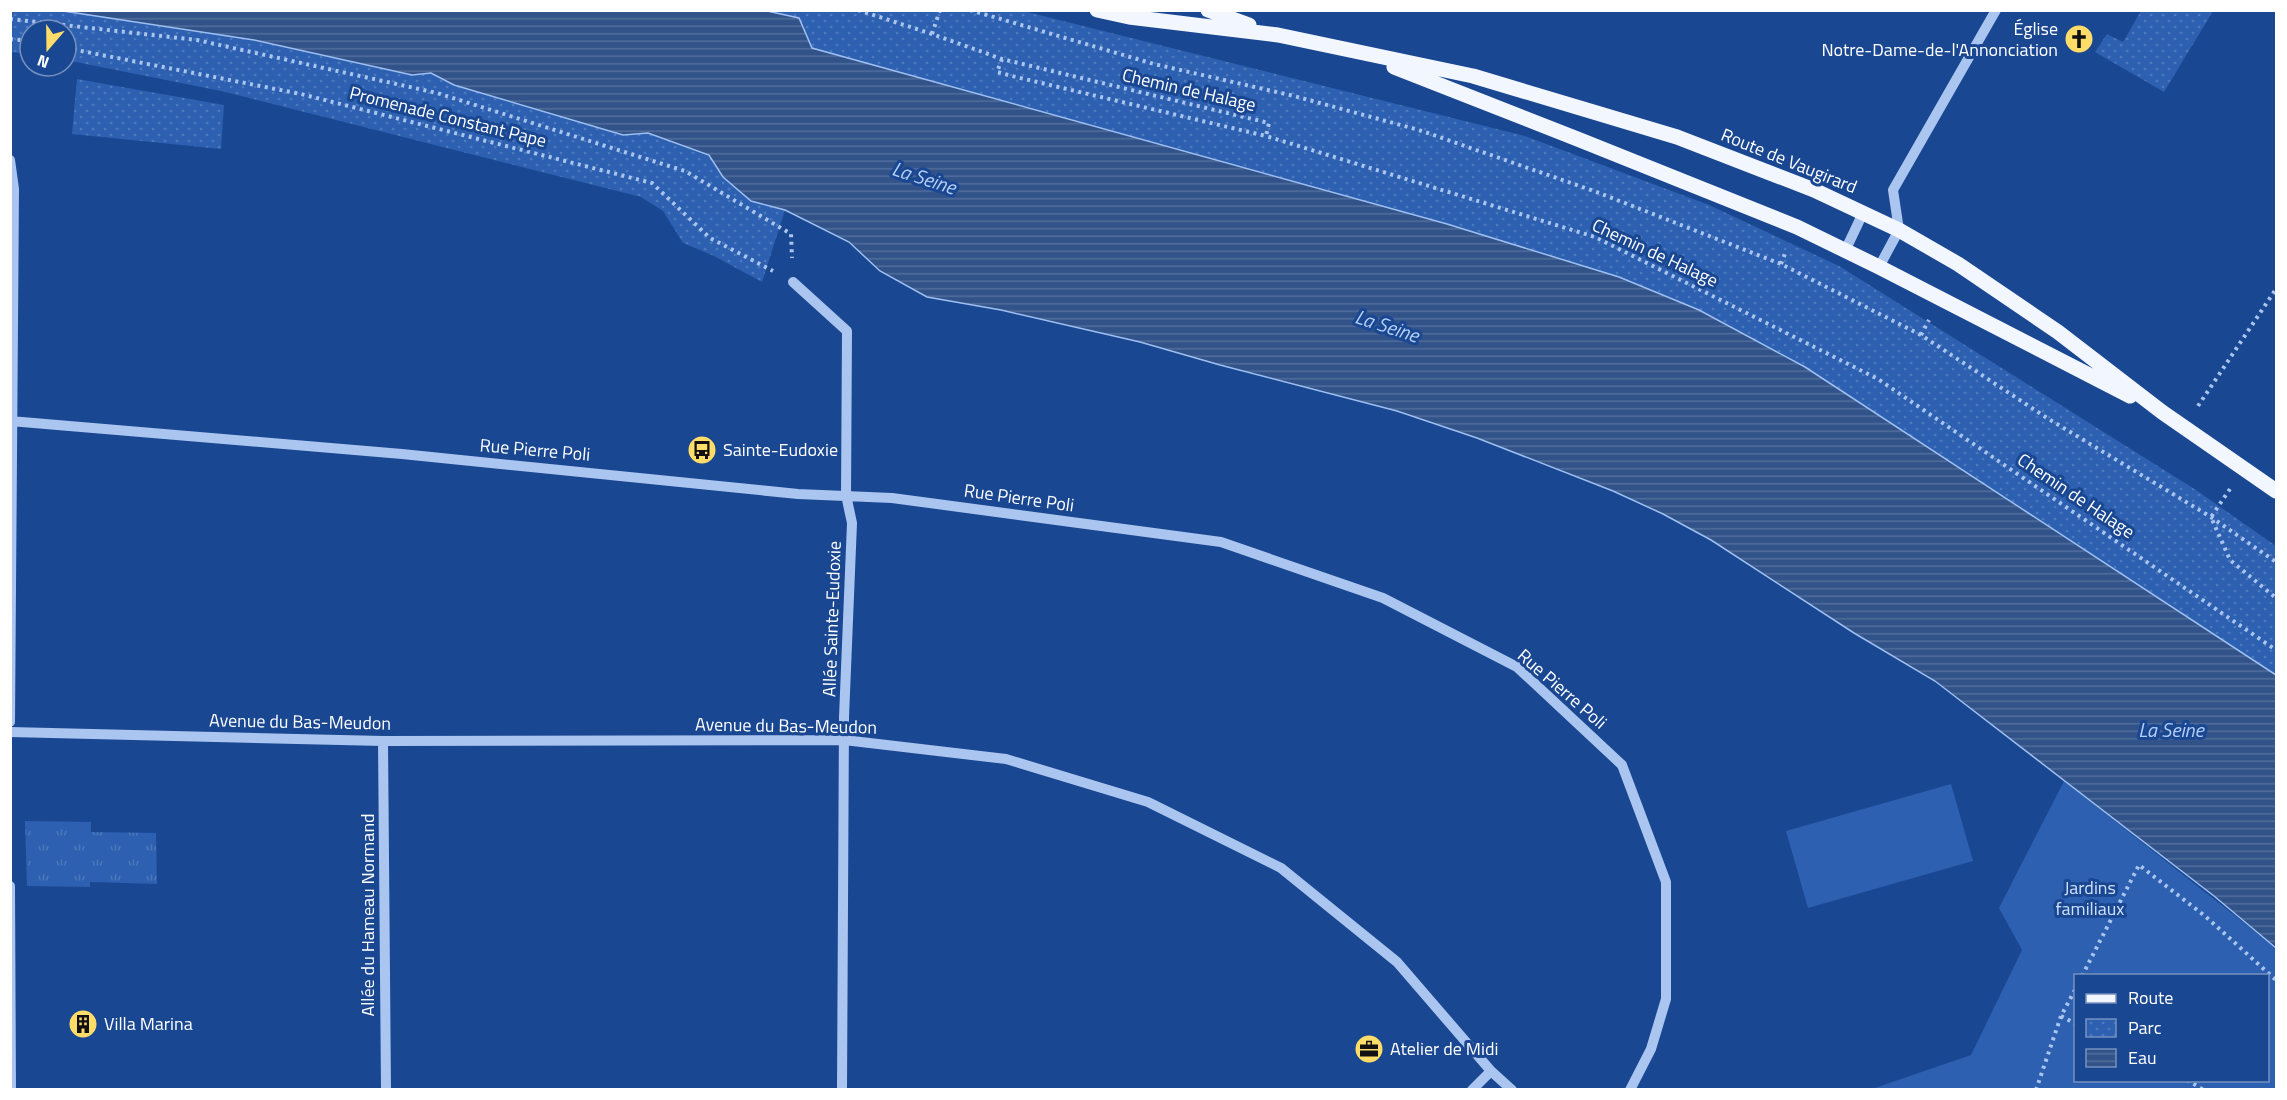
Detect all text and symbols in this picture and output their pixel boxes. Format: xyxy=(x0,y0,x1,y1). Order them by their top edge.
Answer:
place label: Église Notre-Dame-de-l'Annonciation xyxy=(1821,15,2058,63)
north arrow xyxy=(18,18,78,78)
church icon: Église Notre-Dame-de-l'Annonciation xyxy=(2063,23,2095,55)
text: N xyxy=(34,49,52,75)
street label: Chemin de Halage xyxy=(1120,61,1259,118)
street label: Promenade Constant Pape xyxy=(347,79,549,154)
street label: Route de Vaugirard xyxy=(1717,121,1861,200)
water label: La Seine xyxy=(888,153,962,203)
street label: Chemin de Halage xyxy=(1588,211,1723,294)
water label: La Seine xyxy=(1351,301,1425,351)
street label: Rue Pierre Poli xyxy=(479,431,591,468)
bus stop icon: Sainte-Eudoxie xyxy=(686,434,718,466)
place label: Sainte-Eudoxie xyxy=(723,436,838,463)
street label: Chemin de Halage xyxy=(2012,446,2140,545)
street label: Rue Pierre Poli xyxy=(962,476,1076,519)
street label: Allée Sainte-Eudoxie xyxy=(815,540,848,697)
street label: Rue Pierre Poli xyxy=(1512,642,1613,735)
street label: Avenue du Bas-Meudon xyxy=(209,706,391,737)
street label: Avenue du Bas-Meudon xyxy=(695,710,877,741)
water label: La Seine xyxy=(2138,714,2205,745)
street label: Allée du Hameau Normand xyxy=(354,813,381,1017)
park label: Jardins familiaux xyxy=(2056,874,2124,922)
legend xyxy=(2074,974,2269,1082)
text: Route xyxy=(2128,984,2173,1011)
building icon: Villa Marina xyxy=(67,1008,99,1040)
place label: Villa Marina xyxy=(104,1010,193,1037)
text: Parc xyxy=(2128,1014,2162,1041)
office icon: Atelier de Midi xyxy=(1353,1033,1385,1065)
place label: Atelier de Midi xyxy=(1390,1035,1498,1062)
text: Eau xyxy=(2128,1044,2157,1071)

